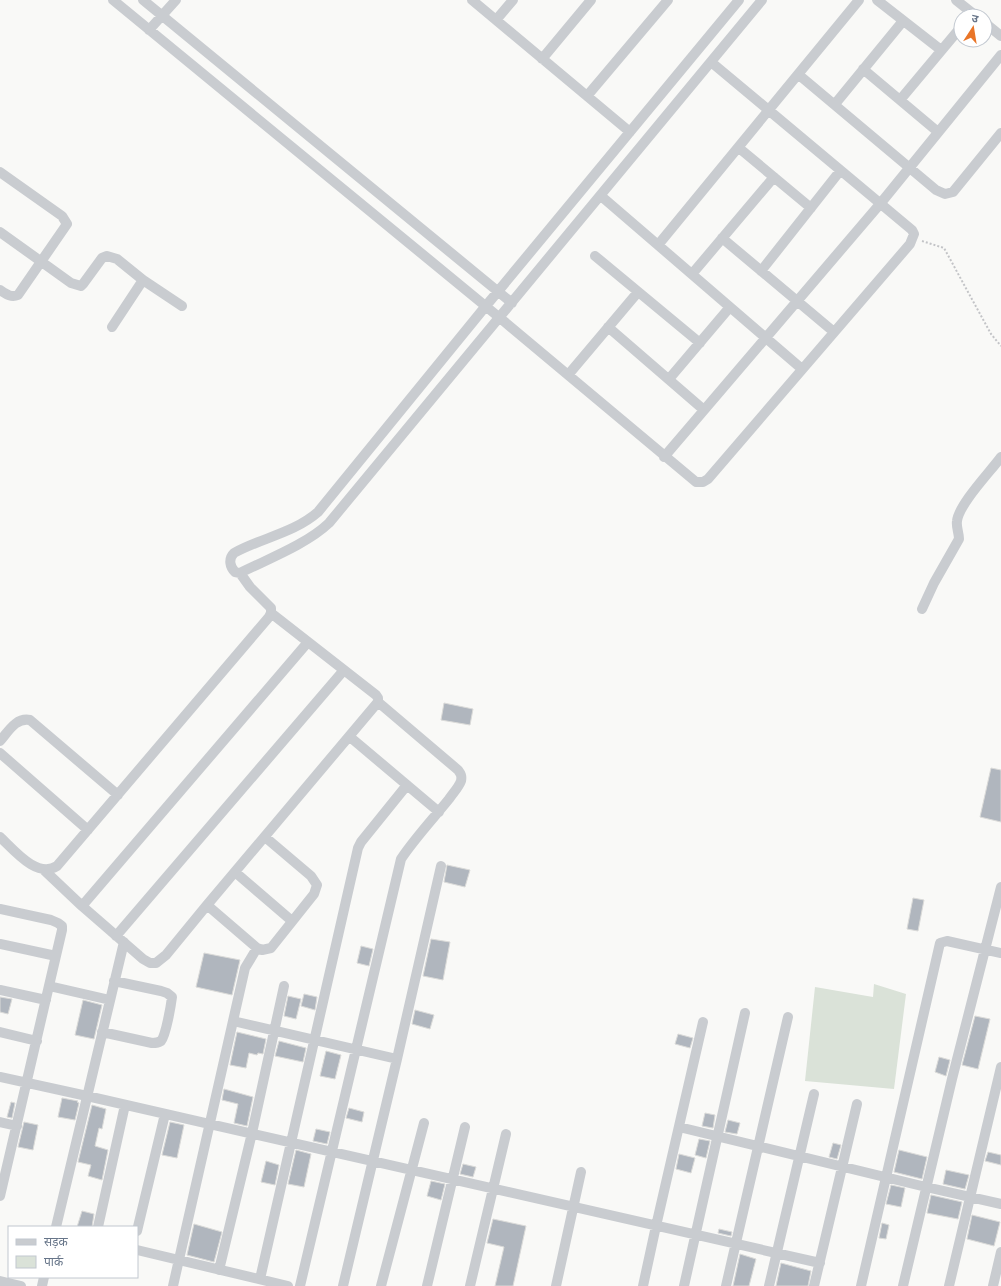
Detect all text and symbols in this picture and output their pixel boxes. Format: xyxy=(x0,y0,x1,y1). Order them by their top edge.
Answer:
north arrow xyxy=(953,8,993,48)
text: उ xyxy=(971,13,980,25)
legend xyxy=(8,1226,138,1278)
text: सड़क xyxy=(44,1236,69,1249)
text: पार्क xyxy=(44,1255,64,1268)

